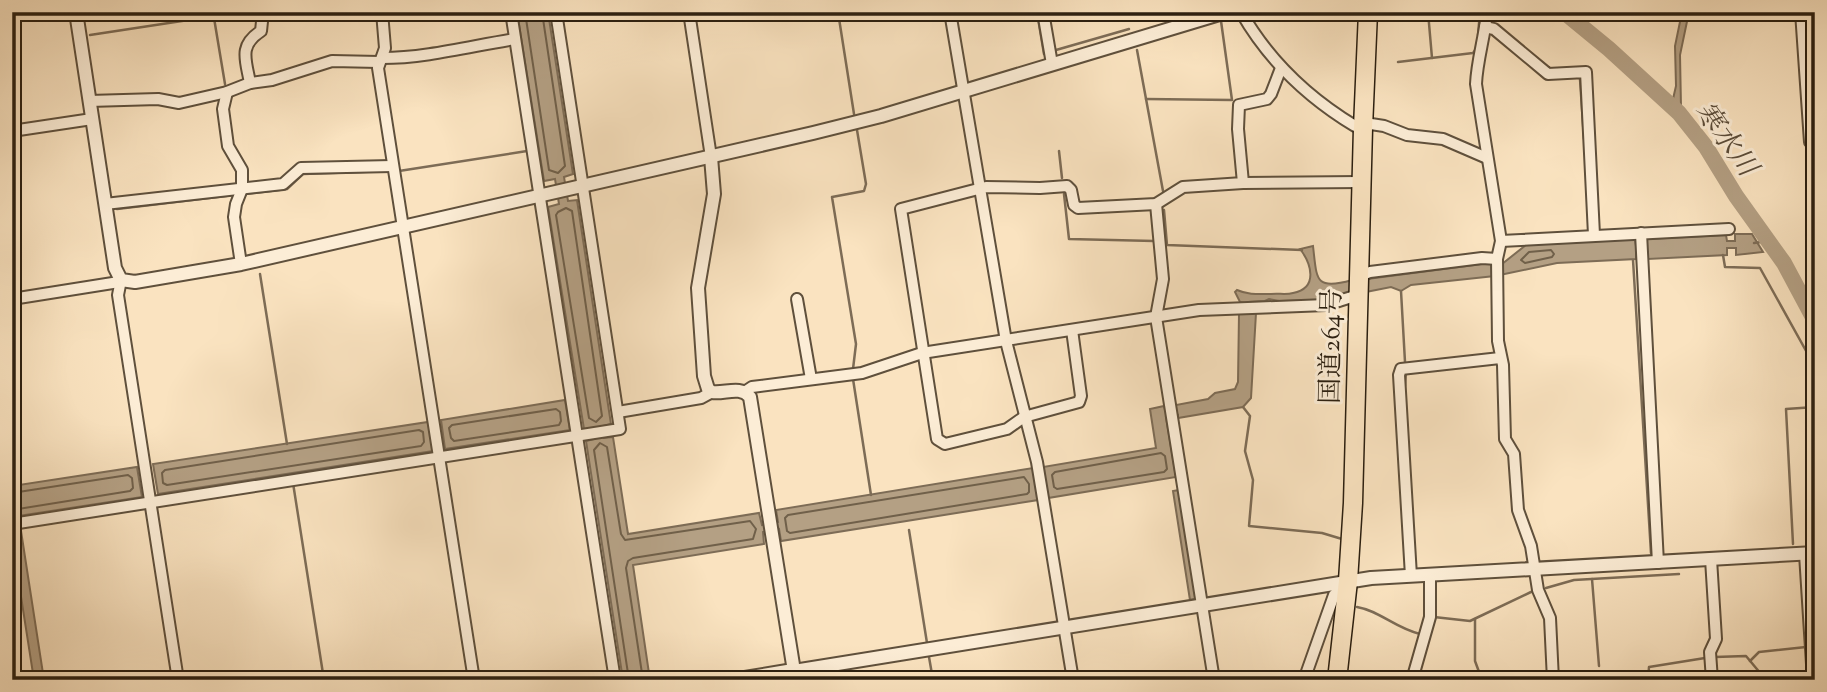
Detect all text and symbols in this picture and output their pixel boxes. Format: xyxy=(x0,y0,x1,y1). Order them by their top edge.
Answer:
water label: 寒水川 xyxy=(1684,94,1767,188)
street label: 国道264号 xyxy=(1313,288,1352,404)

